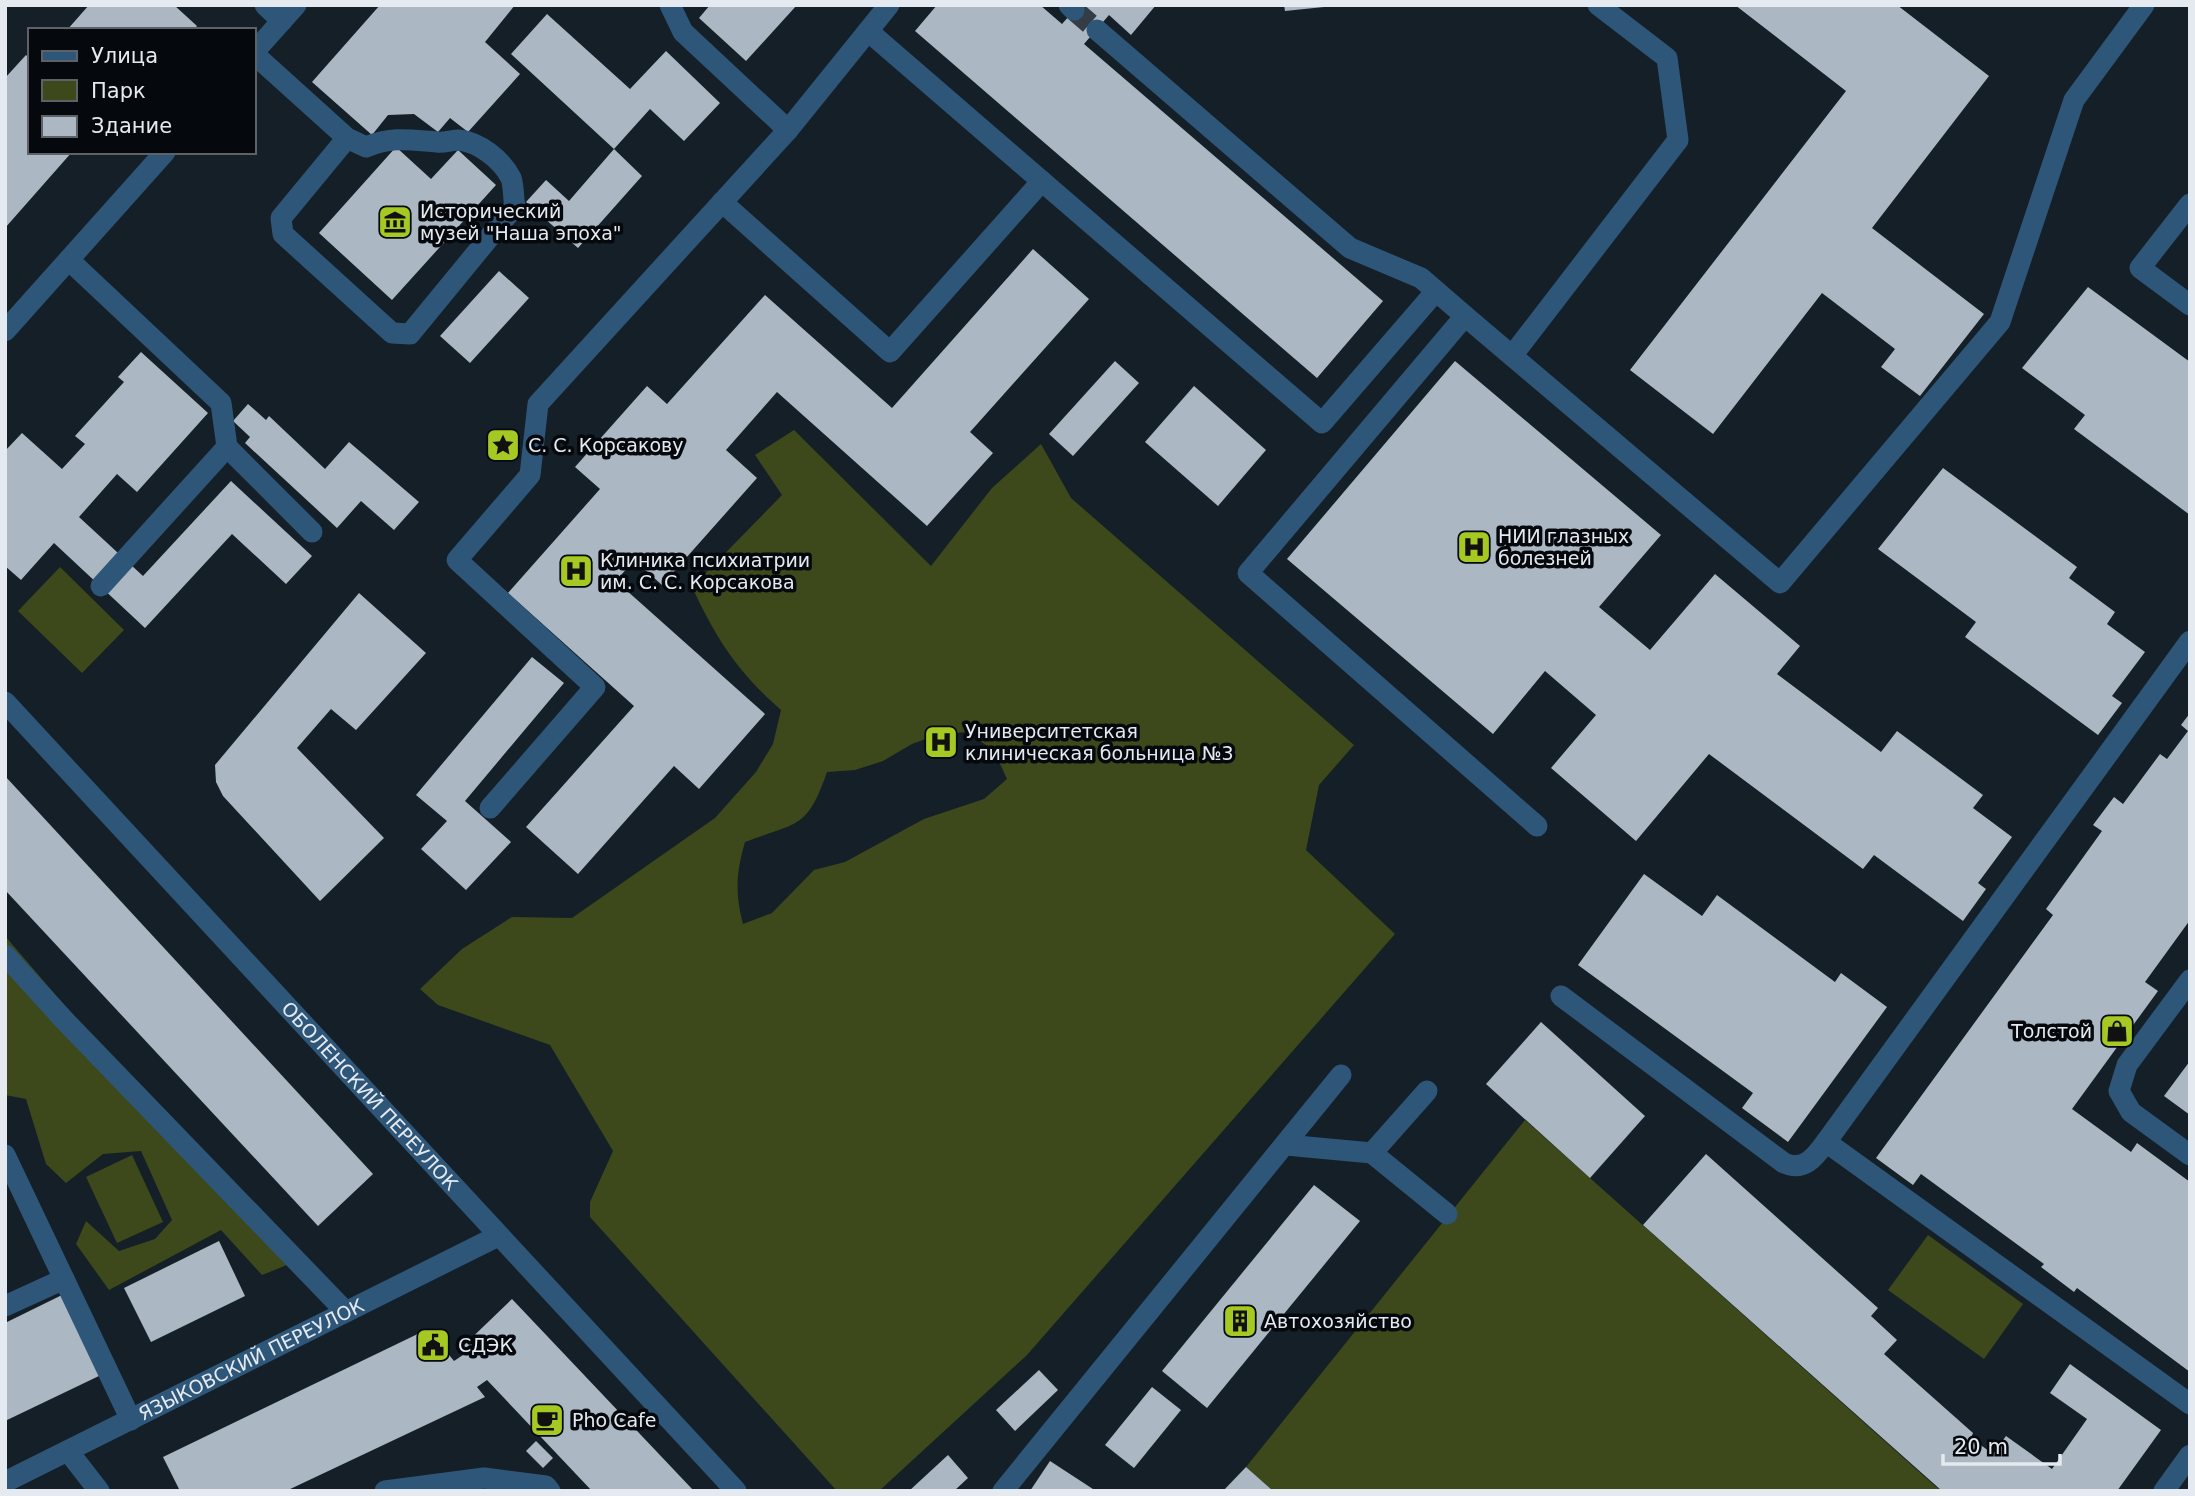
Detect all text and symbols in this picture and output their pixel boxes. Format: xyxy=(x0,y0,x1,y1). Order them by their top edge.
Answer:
legend xyxy=(28,28,256,154)
text: Улица xyxy=(91,44,158,68)
text: Парк xyxy=(91,79,146,103)
text: Здание xyxy=(91,114,172,138)
place label: Исторический музей "Наша эпоха" xyxy=(420,200,622,244)
museum icon: Исторический музей "Наша эпоха" xyxy=(376,203,414,241)
place icon: С. С. Корсакову xyxy=(484,426,522,464)
place label: С. С. Корсакову xyxy=(528,434,684,456)
place label: НИИ глазных болезней xyxy=(1498,525,1629,569)
hospital icon: НИИ глазных болезней xyxy=(1455,528,1493,566)
place label: Клиника психиатрии им. С. С. Корсакова xyxy=(600,549,810,593)
hospital icon: Клиника психиатрии им. С. С. Корсакова xyxy=(557,552,595,590)
place label: Университетская клиническая больница №3 xyxy=(965,720,1234,764)
hospital icon: Университетская клиническая больница №3 xyxy=(922,723,960,761)
street label: ОБОЛЕНСКИЙ ПЕРЕУЛОК xyxy=(277,997,463,1195)
shop icon: Толстой xyxy=(2098,1012,2136,1050)
place label: Толстой xyxy=(2010,1020,2092,1042)
street label: ЯЗЫКОВСКИЙ ПЕРЕУЛОК xyxy=(135,1294,368,1425)
building icon: Автохозяйство xyxy=(1221,1302,1259,1340)
place label: Автохозяйство xyxy=(1264,1310,1412,1332)
public building icon: СДЭК xyxy=(414,1326,452,1364)
place label: СДЭК xyxy=(458,1334,513,1356)
cafe icon: Pho Cafe xyxy=(528,1401,566,1439)
place label: Pho Cafe xyxy=(572,1409,656,1431)
scale bar xyxy=(1943,1422,2060,1466)
text: 20 m xyxy=(1954,1435,2008,1459)

